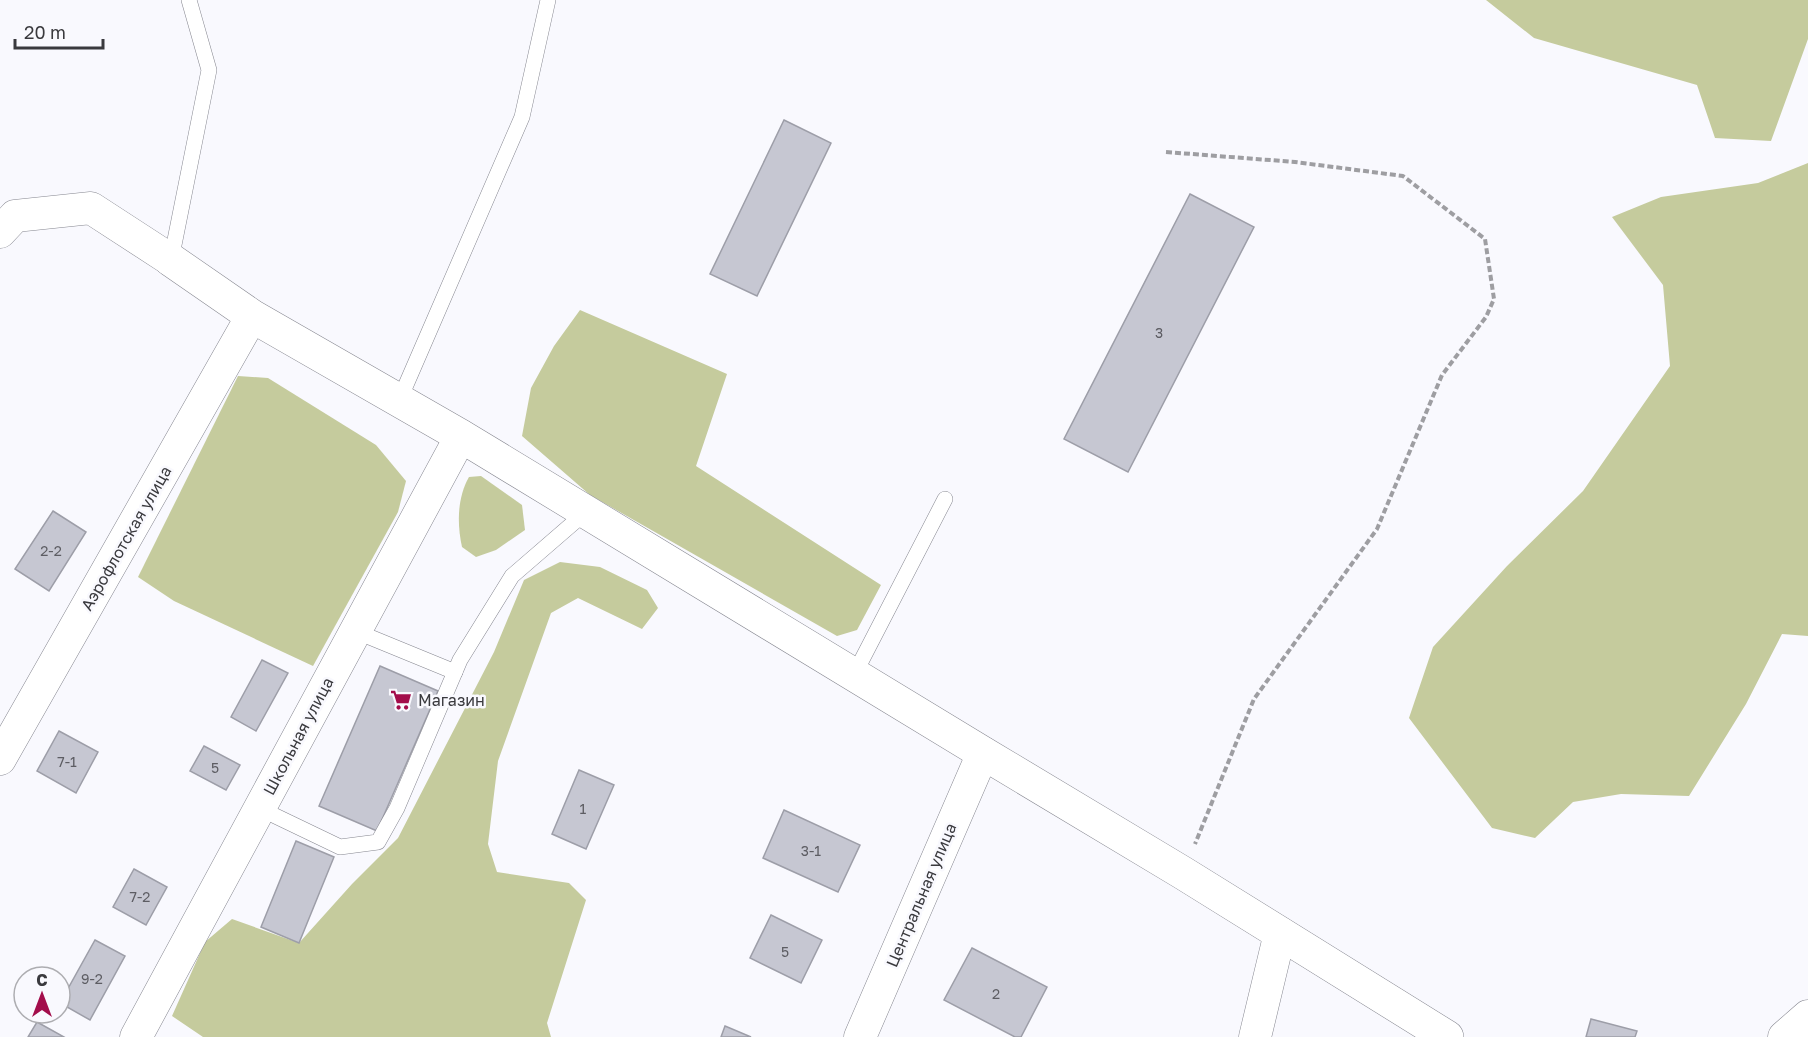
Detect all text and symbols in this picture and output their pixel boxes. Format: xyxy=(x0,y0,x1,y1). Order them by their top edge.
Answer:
scale bar xyxy=(15,12,104,50)
text: 20 m xyxy=(24,21,66,43)
house number: 3 xyxy=(1155,324,1163,341)
street label: Аэрофлотская улица xyxy=(76,462,176,614)
house number: 2-2 xyxy=(40,542,62,559)
street label: Школьная улица xyxy=(259,674,337,798)
supermarket icon: Магазин xyxy=(389,688,413,712)
place label: Магазин xyxy=(418,690,485,710)
house number: 7-1 xyxy=(57,753,77,770)
house number: 5 xyxy=(211,759,219,776)
house number: 1 xyxy=(580,800,587,817)
street label: Центральная улица xyxy=(882,820,960,970)
house number: 3-1 xyxy=(801,842,821,859)
house number: 7-2 xyxy=(130,888,150,905)
house number: 5 xyxy=(781,943,789,960)
north arrow xyxy=(12,965,72,1025)
text: С xyxy=(36,970,48,990)
house number: 9-2 xyxy=(81,970,103,987)
house number: 2 xyxy=(992,985,1000,1002)

